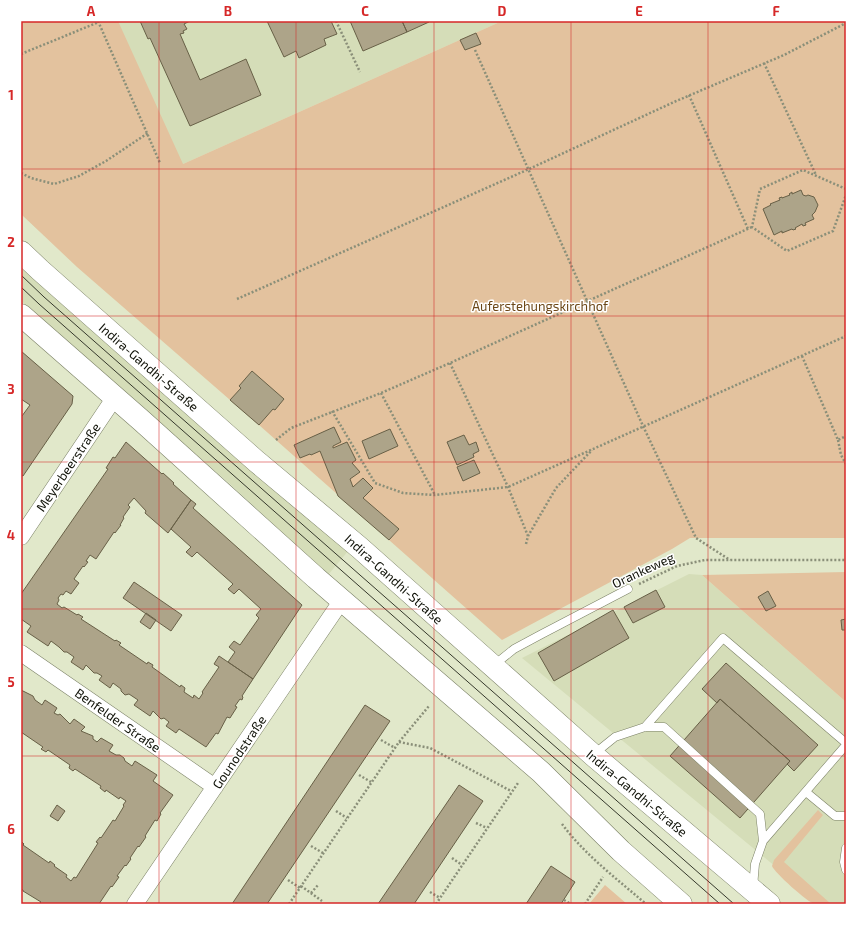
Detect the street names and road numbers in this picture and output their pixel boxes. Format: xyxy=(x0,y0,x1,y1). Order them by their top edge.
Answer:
street label: Indira-Gandhi-Straße xyxy=(96,319,202,415)
street label: Meyerbeerstraße xyxy=(32,420,104,514)
street label: Indira-Gandhi-Straße xyxy=(342,531,447,627)
street label: Orankeweg xyxy=(609,549,677,591)
street label: Benfelder Straße xyxy=(72,685,164,755)
street label: Gounodstraße xyxy=(209,712,269,792)
street label: Indira-Gandhi-Straße xyxy=(583,746,691,840)

